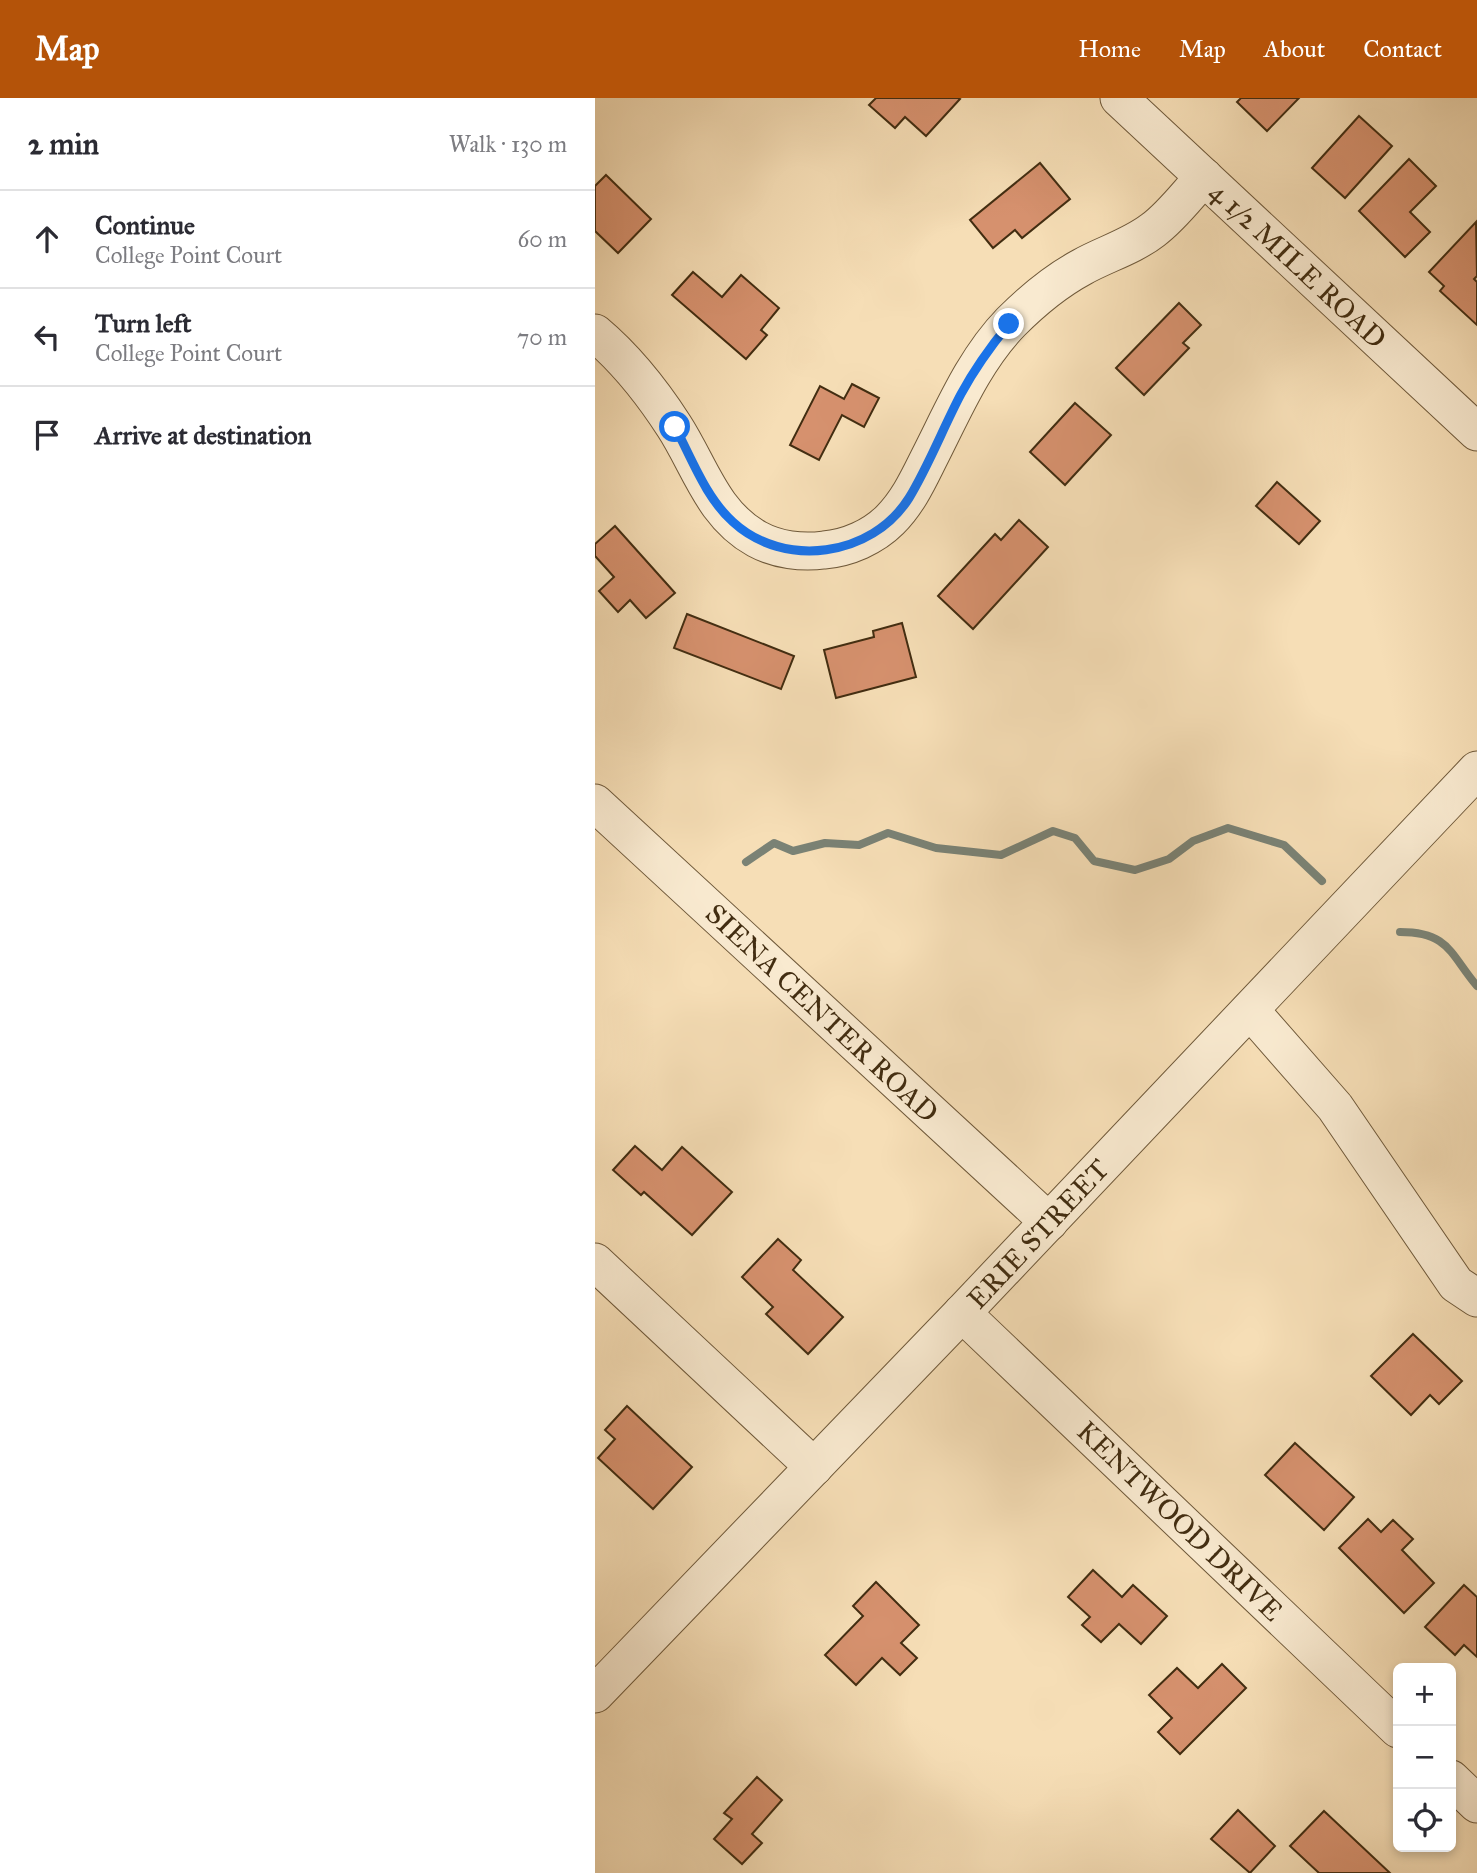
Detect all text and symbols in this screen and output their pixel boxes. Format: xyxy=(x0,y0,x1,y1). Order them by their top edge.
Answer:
text: Map xyxy=(35,29,99,69)
text: Home xyxy=(1078,34,1141,64)
text: Map xyxy=(1179,34,1226,64)
text: About xyxy=(1264,34,1325,64)
text: Contact xyxy=(1363,34,1442,64)
text: 2 min xyxy=(28,126,99,162)
text: Walk · 130 m xyxy=(449,130,567,158)
street label: 4 1/2 MILE ROAD xyxy=(1202,174,1394,356)
text: Continue xyxy=(95,209,195,241)
icon: ahead xyxy=(28,220,66,258)
text: 60 m xyxy=(518,225,567,253)
text: College Point Court xyxy=(95,241,282,269)
text: Turn left xyxy=(95,307,191,339)
route end xyxy=(993,308,1024,339)
icon: left xyxy=(28,318,66,356)
text: 70 m xyxy=(517,323,567,351)
text: College Point Court xyxy=(95,339,282,367)
route start xyxy=(659,411,690,442)
icon: arrive xyxy=(28,416,66,454)
text: Arrive at destination xyxy=(95,419,312,451)
street label: SIENA CENTER ROAD xyxy=(698,896,946,1130)
street label: ERIE STREET xyxy=(960,1152,1116,1316)
street label: KENTWOOD DRIVE xyxy=(1070,1414,1290,1628)
map controls xyxy=(1393,1663,1456,1852)
button: + xyxy=(1393,1663,1456,1726)
button: − xyxy=(1393,1726,1456,1789)
button: locate xyxy=(1393,1789,1456,1852)

